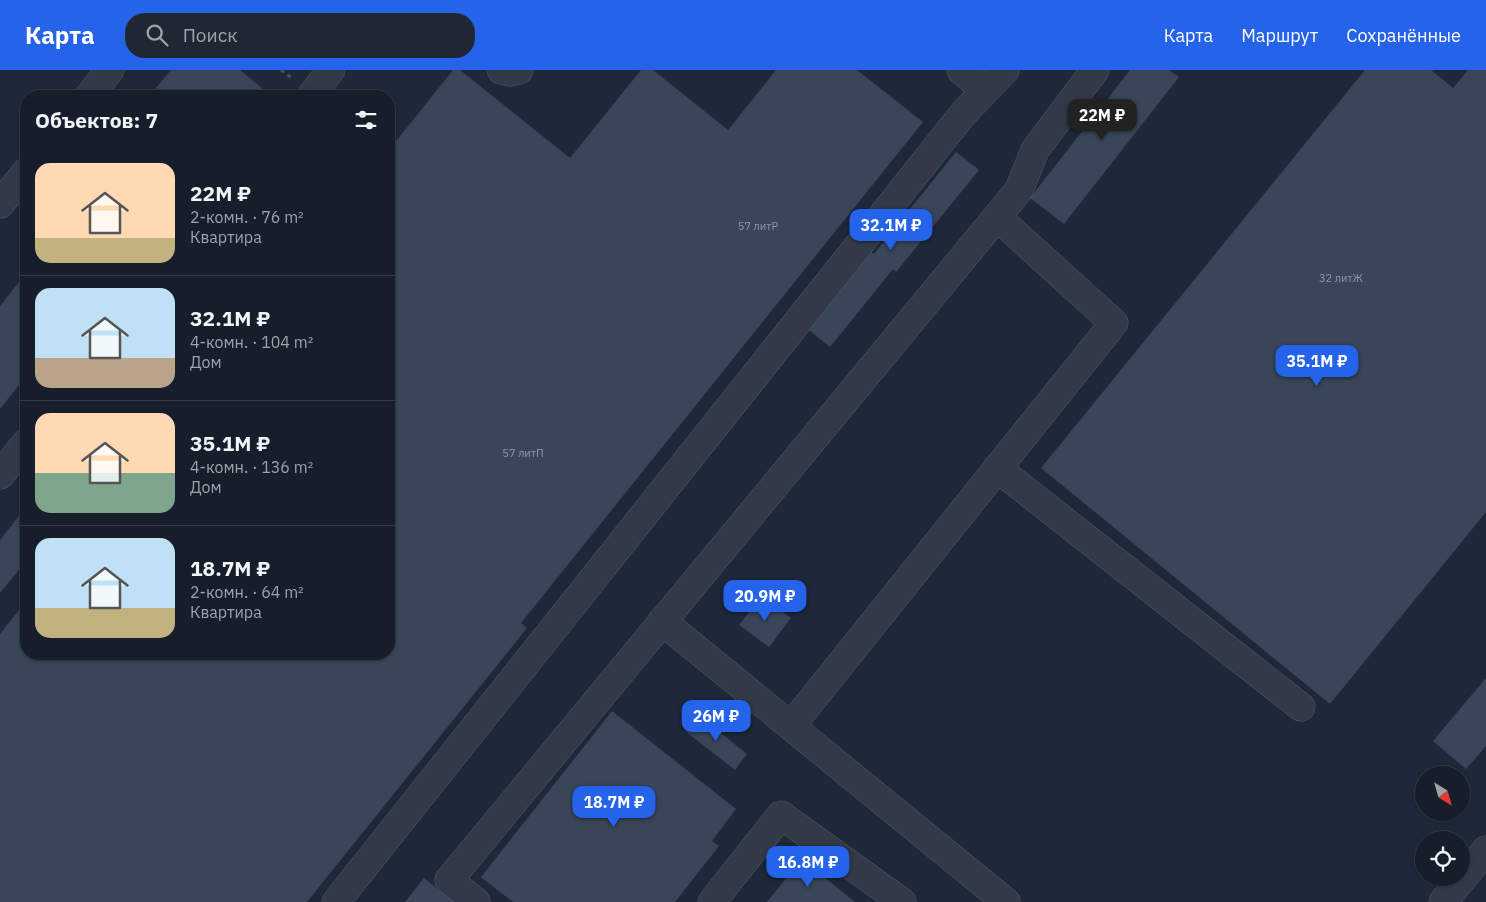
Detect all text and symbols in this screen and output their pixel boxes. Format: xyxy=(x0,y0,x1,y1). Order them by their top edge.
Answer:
search box xyxy=(125,13,475,58)
text: Карта xyxy=(25,19,95,51)
icon: search xyxy=(143,21,171,49)
text: Поиск xyxy=(183,23,238,47)
text: Карта xyxy=(1164,24,1213,47)
text: Маршрут xyxy=(1241,24,1318,47)
text: Сохранённые xyxy=(1346,24,1461,47)
pin: 22M ₽ xyxy=(1067,98,1137,141)
text: 22M ₽ xyxy=(1079,105,1125,125)
text: Объектов: 7 xyxy=(35,106,158,134)
icon: filters xyxy=(352,106,380,134)
text: 22M ₽ xyxy=(190,179,251,207)
icon: home xyxy=(75,183,135,243)
text: 2-комн. · 76 m² xyxy=(190,207,304,227)
pin: 32.1M ₽ xyxy=(845,208,937,251)
text: 32.1M ₽ xyxy=(860,215,922,235)
house number: 57 литР xyxy=(738,219,778,233)
text: Квартира xyxy=(190,227,262,247)
house number: 32 литЖ xyxy=(1319,271,1363,285)
text: 32.1M ₽ xyxy=(190,304,270,332)
icon: home xyxy=(75,308,135,368)
text: 4-комн. · 104 m² xyxy=(190,332,313,352)
pin: 35.1M ₽ xyxy=(1271,344,1363,387)
text: 35.1M ₽ xyxy=(1286,351,1348,371)
text: Дом xyxy=(190,352,222,372)
text: 35.1M ₽ xyxy=(190,429,270,457)
icon: home xyxy=(75,433,135,493)
house number: 57 литП xyxy=(502,446,544,460)
text: 4-комн. · 136 m² xyxy=(190,457,313,477)
text: Дом xyxy=(190,477,222,497)
text: 18.7M ₽ xyxy=(190,554,270,582)
icon: home xyxy=(75,558,135,618)
pin: 20.9M ₽ xyxy=(719,580,811,622)
text: 2-комн. · 64 m² xyxy=(190,582,304,602)
text: 20.9M ₽ xyxy=(734,586,796,606)
text: Квартира xyxy=(190,602,262,622)
pin: 26M ₽ xyxy=(681,700,751,742)
text: 26M ₽ xyxy=(693,706,739,726)
north arrow xyxy=(1415,766,1470,821)
map controls xyxy=(1415,766,1470,886)
pin: 18.7M ₽ xyxy=(568,786,660,828)
text: 18.7M ₽ xyxy=(583,792,645,812)
button: locate xyxy=(1415,831,1470,886)
pin: 16.8M ₽ xyxy=(762,846,854,888)
text: 16.8M ₽ xyxy=(777,852,839,872)

